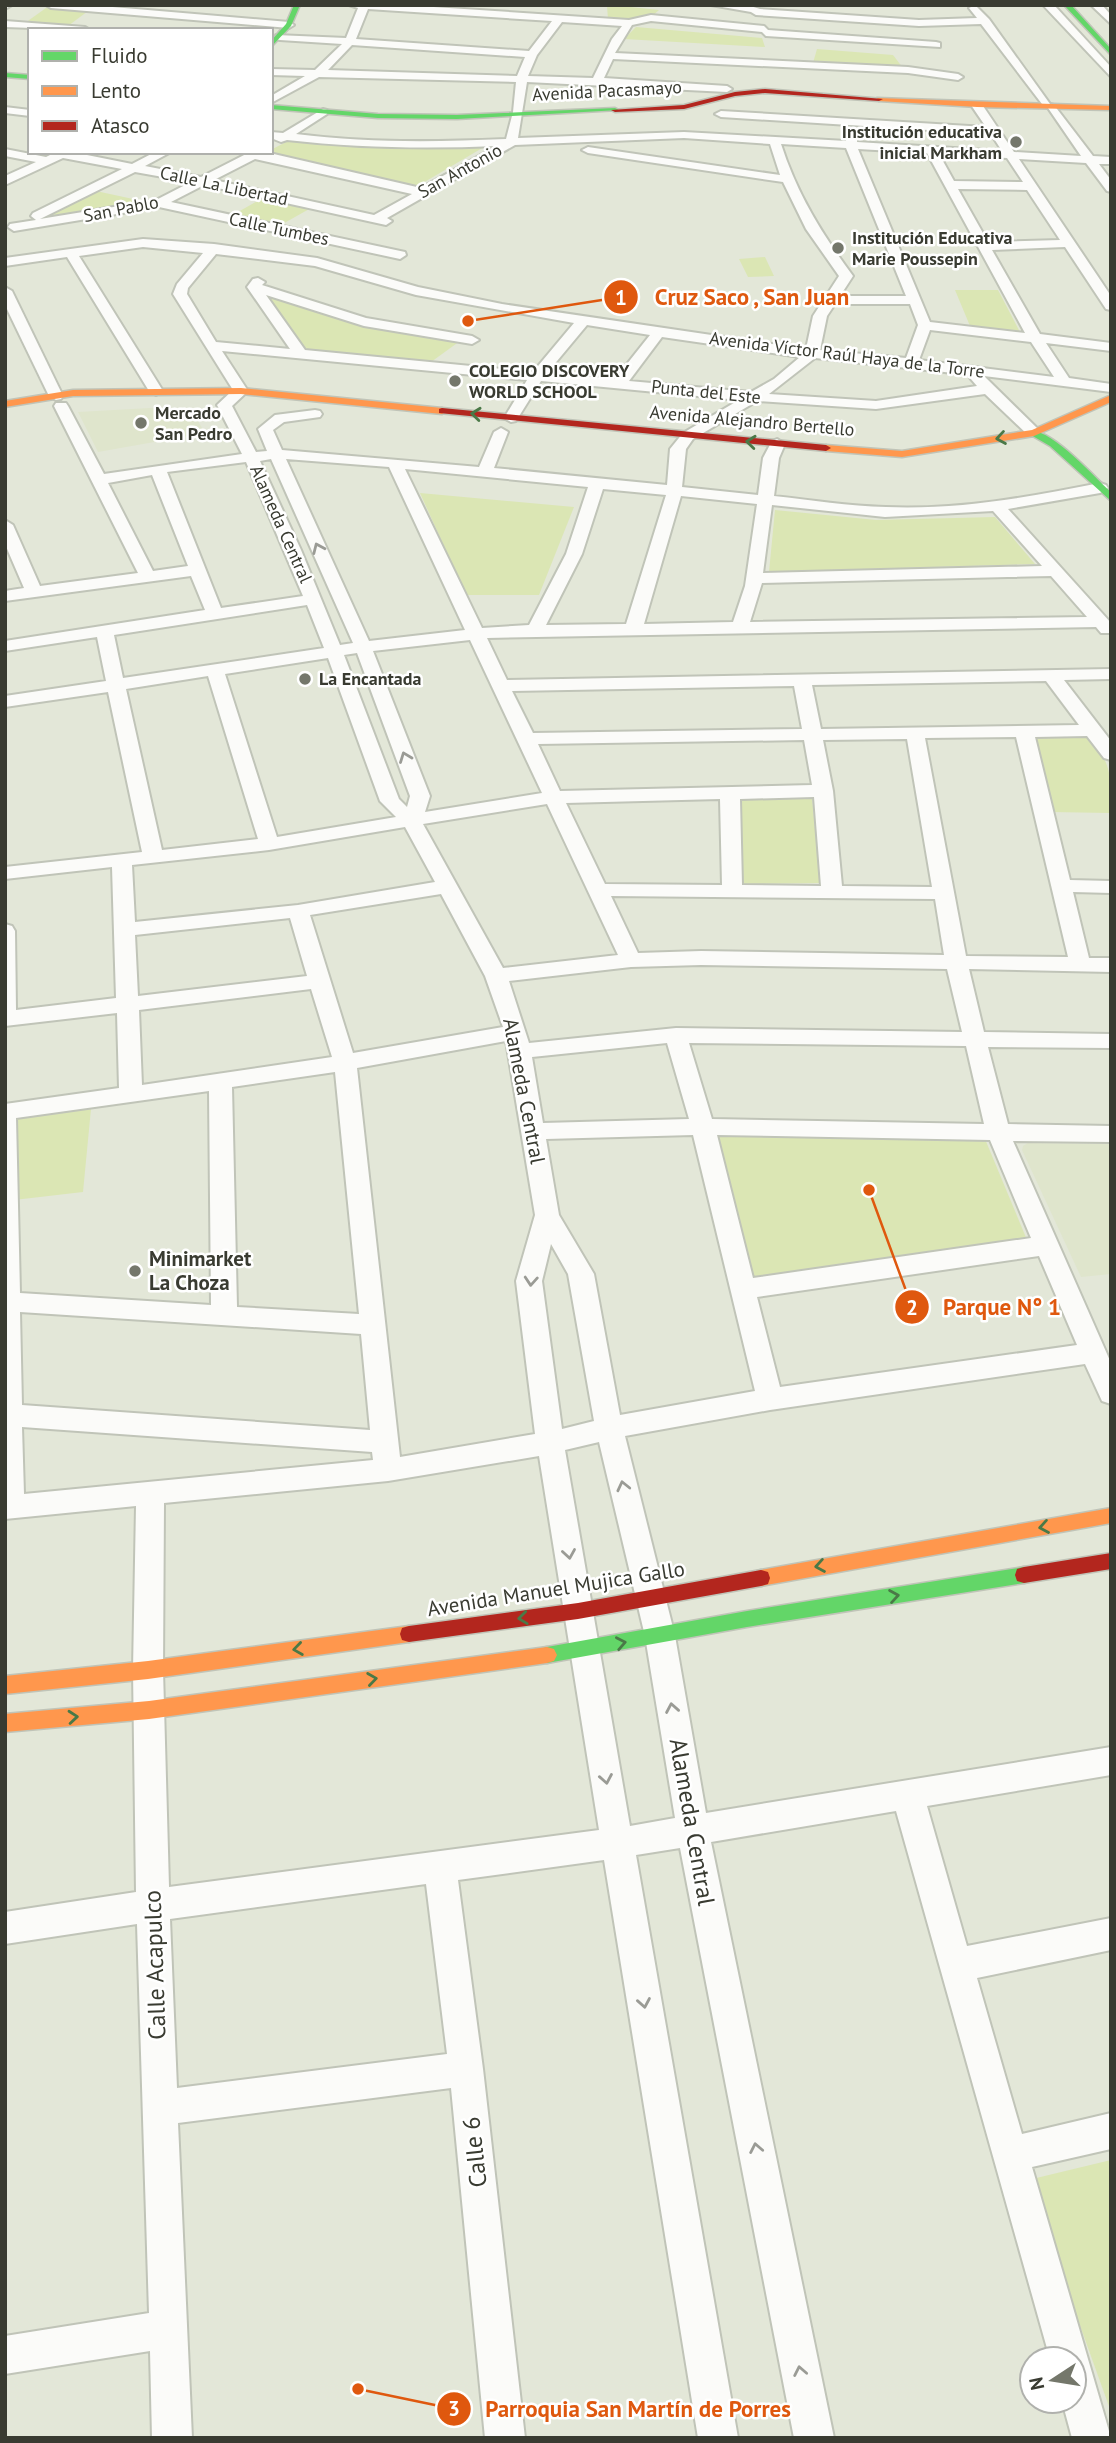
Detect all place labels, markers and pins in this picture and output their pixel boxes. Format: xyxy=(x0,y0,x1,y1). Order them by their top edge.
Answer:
place label: Institución educativa inicial Markham xyxy=(842,120,1002,164)
marker: Institución educativa inicial Markham xyxy=(1008,134,1024,150)
place label: Institución Educativa Marie Poussepin xyxy=(852,226,1013,270)
marker: Institución Educativa Marie Poussepin xyxy=(830,240,846,256)
callout: Cruz Saco , San Juan xyxy=(604,275,865,319)
place label: COLEGIO DISCOVERY WORLD SCHOOL xyxy=(469,359,630,403)
marker: COLEGIO DISCOVERY WORLD SCHOOL xyxy=(447,373,463,389)
place label: Mercado San Pedro xyxy=(155,401,233,445)
marker: Mercado San Pedro xyxy=(133,415,149,431)
place label: La Encantada xyxy=(319,667,421,690)
marker: La Encantada xyxy=(297,671,313,687)
place label: Minimarket La Choza xyxy=(149,1245,252,1296)
marker: Minimarket La Choza xyxy=(127,1263,143,1279)
callout: Parque N° 1 xyxy=(894,1285,1075,1329)
callout: Parroquia San Martín de Porres xyxy=(436,2387,805,2431)

